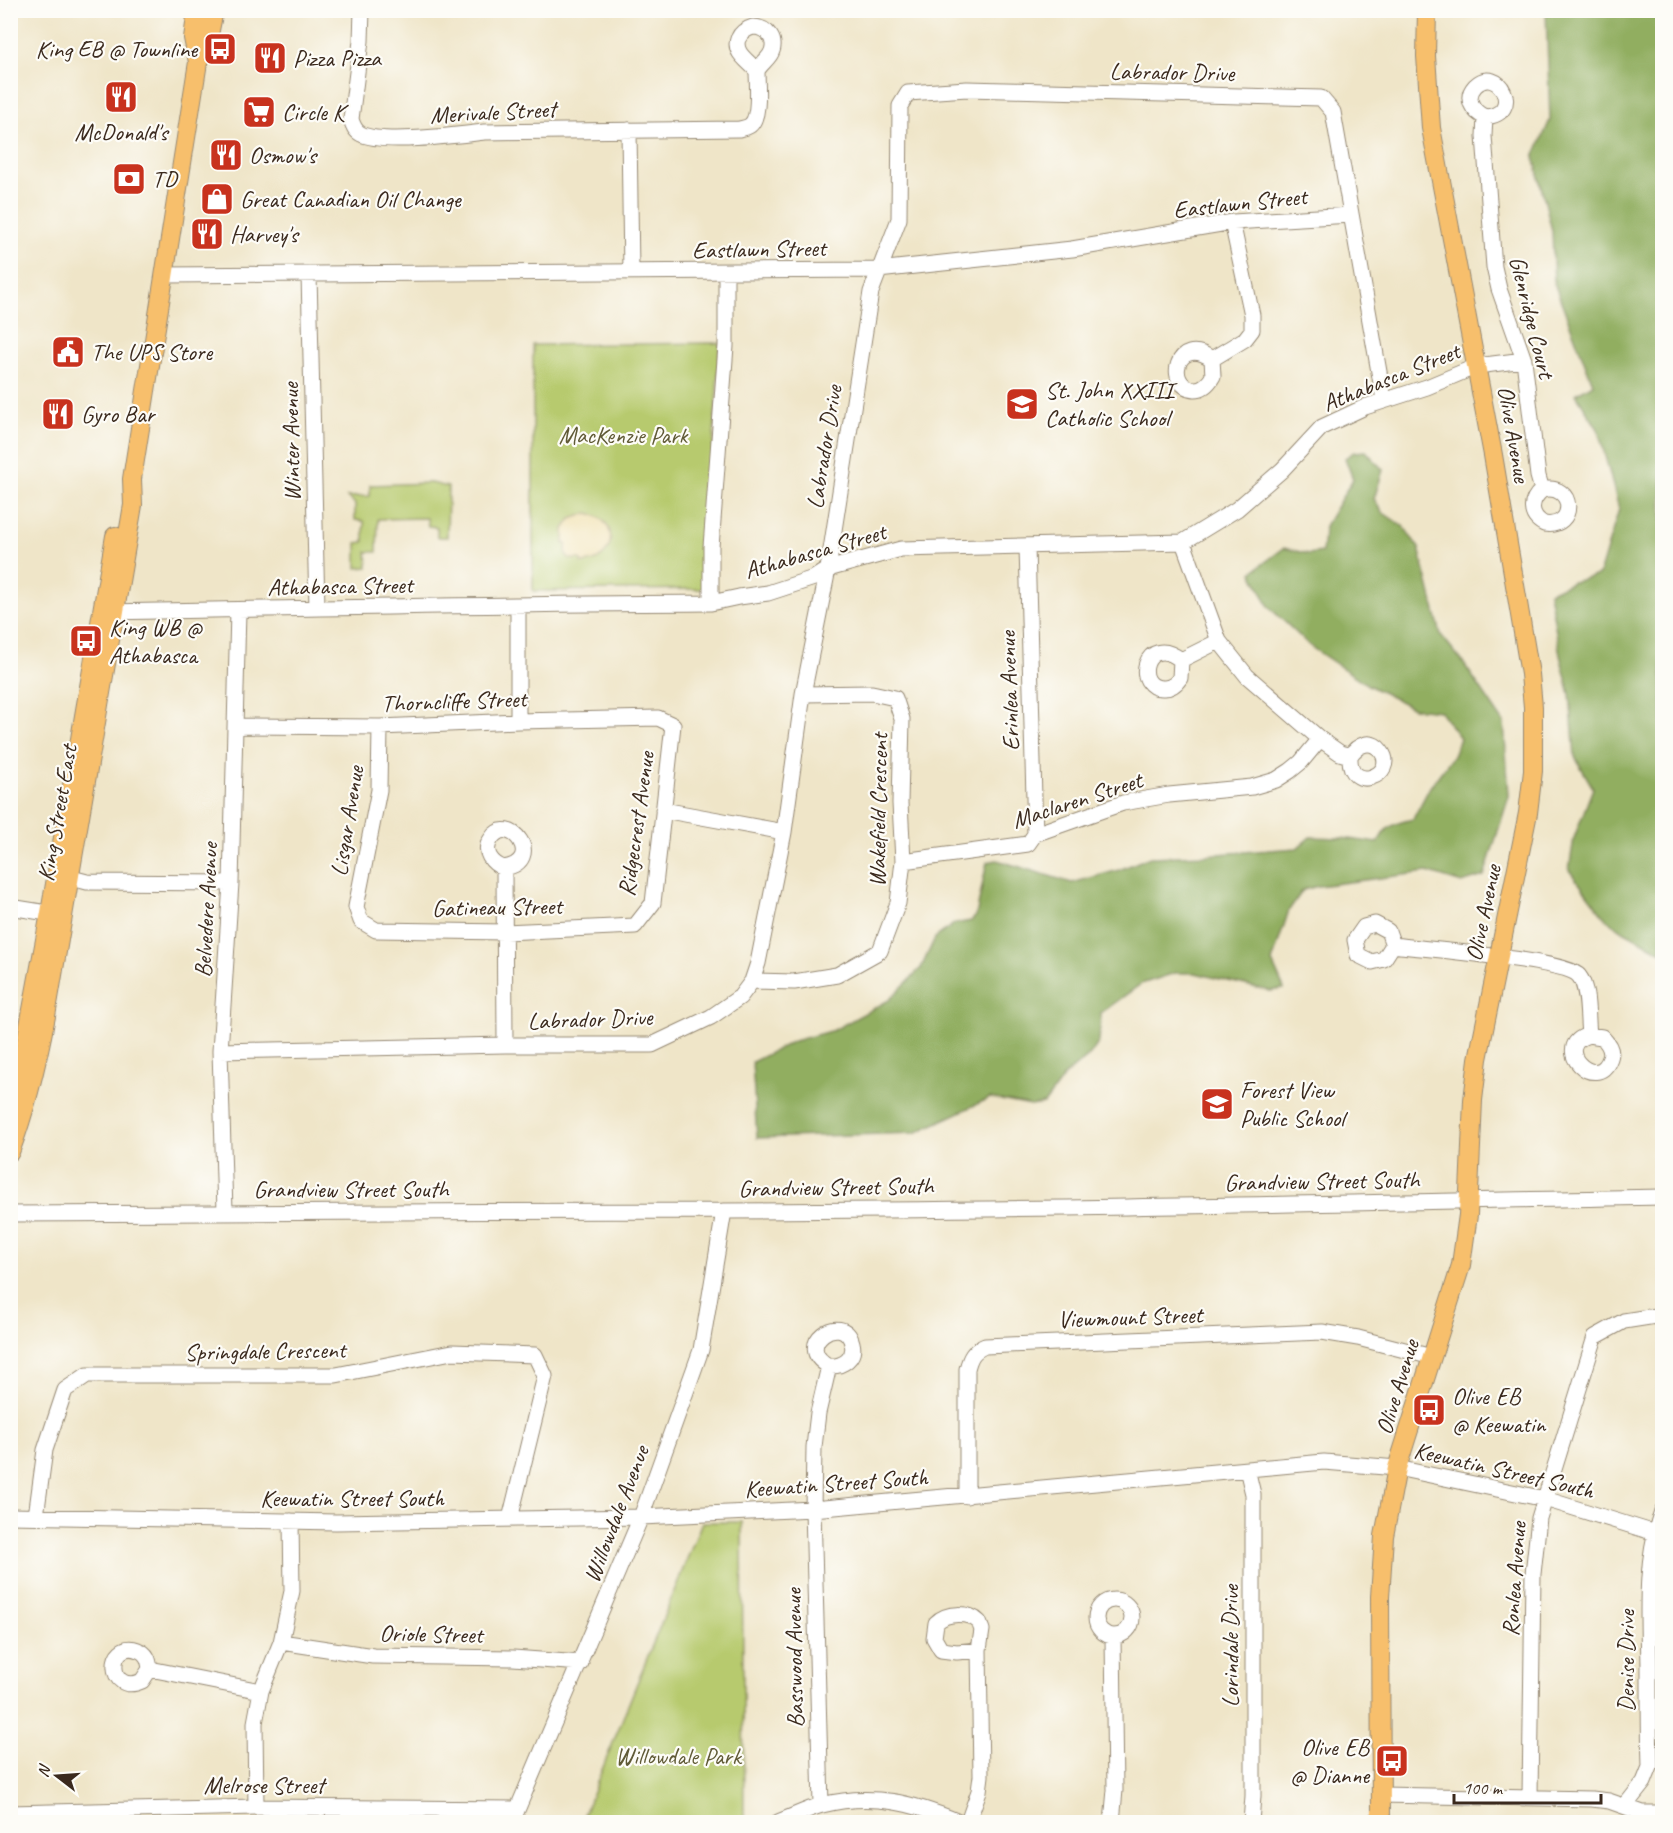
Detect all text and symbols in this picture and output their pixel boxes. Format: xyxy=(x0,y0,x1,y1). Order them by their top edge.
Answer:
bus stop icon: King EB @ Townline xyxy=(202,31,238,67)
place label: King EB @ Townline xyxy=(36,34,199,64)
restaurant icon: Pizza Pizza xyxy=(252,40,288,76)
place label: Pizza Pizza xyxy=(293,43,382,73)
street label: Labrador Drive xyxy=(1109,56,1237,88)
restaurant icon: McDonald's xyxy=(103,79,139,115)
supermarket icon: Circle K xyxy=(241,94,277,130)
street label: Merivale Street xyxy=(429,94,560,130)
place label: Circle K xyxy=(282,97,350,127)
place label: McDonald's xyxy=(74,117,170,147)
restaurant icon: Osmow's xyxy=(208,137,244,173)
place label: Osmow's xyxy=(249,140,319,170)
bank icon: TD xyxy=(111,161,147,197)
place label: TD xyxy=(152,164,179,194)
shop icon: Great Canadian Oil Change xyxy=(199,181,235,217)
street label: Eastlawn Street xyxy=(1172,181,1310,225)
place label: Great Canadian Oil Change xyxy=(240,184,463,214)
restaurant icon: Harvey's xyxy=(189,216,225,252)
place label: Harvey's xyxy=(230,219,300,249)
street label: Eastlawn Street xyxy=(692,233,828,265)
street label: Glenridge Court xyxy=(1502,253,1562,383)
public building icon: The UPS Store xyxy=(50,334,86,370)
street label: Athabasca Street xyxy=(1318,335,1466,418)
place label: The UPS Store xyxy=(91,337,214,367)
place label: St. John XXIII Catholic School xyxy=(1045,375,1178,433)
street label: Winter Avenue xyxy=(275,380,307,502)
street label: Labrador Drive xyxy=(799,381,849,511)
street label: Olive Avenue xyxy=(1491,383,1538,487)
school or university icon: St. John XXIII Catholic School xyxy=(1004,386,1040,422)
restaurant icon: Gyro Bar xyxy=(40,396,76,432)
place label: Gyro Bar xyxy=(81,399,157,429)
park label: MacKenzie Park xyxy=(559,420,690,450)
street label: Athabasca Street xyxy=(741,516,891,585)
street label: Athabasca Street xyxy=(267,570,415,602)
place label: King WB @ Athabasca xyxy=(109,612,203,670)
bus stop icon: King WB @ Athabasca xyxy=(68,623,104,659)
street label: Erinlea Avenue xyxy=(992,629,1026,751)
street label: Thorncliffe Street xyxy=(381,683,529,719)
street label: Wakefield Crescent xyxy=(862,731,894,887)
street label: King Street East xyxy=(30,740,84,884)
street label: Ridgecrest Avenue xyxy=(611,748,661,898)
street label: Lisgar Avenue xyxy=(324,762,371,878)
street label: Maclaren Street xyxy=(1008,764,1148,835)
street label: Belvedere Avenue xyxy=(187,840,225,978)
street label: Olive Avenue xyxy=(1458,860,1508,964)
street label: Gatineau Street xyxy=(432,891,564,923)
street label: Labrador Drive xyxy=(527,1002,655,1036)
place label: Forest View Public School xyxy=(1240,1075,1348,1133)
school or university icon: Forest View Public School xyxy=(1199,1086,1235,1122)
street label: Grandview Street South xyxy=(1224,1164,1422,1198)
street label: Grandview Street South xyxy=(738,1170,936,1204)
street label: Grandview Street South xyxy=(253,1174,450,1204)
street label: Viewmount Street xyxy=(1057,1299,1205,1335)
street label: Olive Avenue xyxy=(1368,1334,1426,1438)
street label: Springdale Crescent xyxy=(184,1335,348,1367)
place label: Olive EB @ Keewatin xyxy=(1452,1381,1547,1439)
bus stop icon: Olive EB @ Keewatin xyxy=(1411,1392,1447,1428)
street label: Keewatin Street South xyxy=(1411,1435,1598,1506)
street label: Willowdale Avenue xyxy=(576,1440,657,1586)
street label: Keewatin Street South xyxy=(743,1462,930,1504)
street label: Keewatin Street South xyxy=(260,1483,445,1513)
street label: Ronlea Avenue xyxy=(1495,1519,1533,1637)
street label: Lorindale Drive xyxy=(1215,1583,1245,1707)
street label: Basswood Avenue xyxy=(778,1586,810,1728)
street label: Denise Drive xyxy=(1611,1608,1641,1712)
street label: Oriole Street xyxy=(379,1618,485,1650)
place label: Olive EB @ Dianne xyxy=(1290,1732,1371,1790)
park label: Willowdale Park xyxy=(615,1741,743,1771)
bus stop icon: Olive EB @ Dianne xyxy=(1374,1743,1410,1779)
north arrow xyxy=(27,1746,87,1806)
text: N xyxy=(33,1761,56,1780)
scale bar xyxy=(1454,1767,1601,1805)
street label: Melrose Street xyxy=(204,1770,327,1800)
text: 100 m xyxy=(1463,1777,1504,1799)

